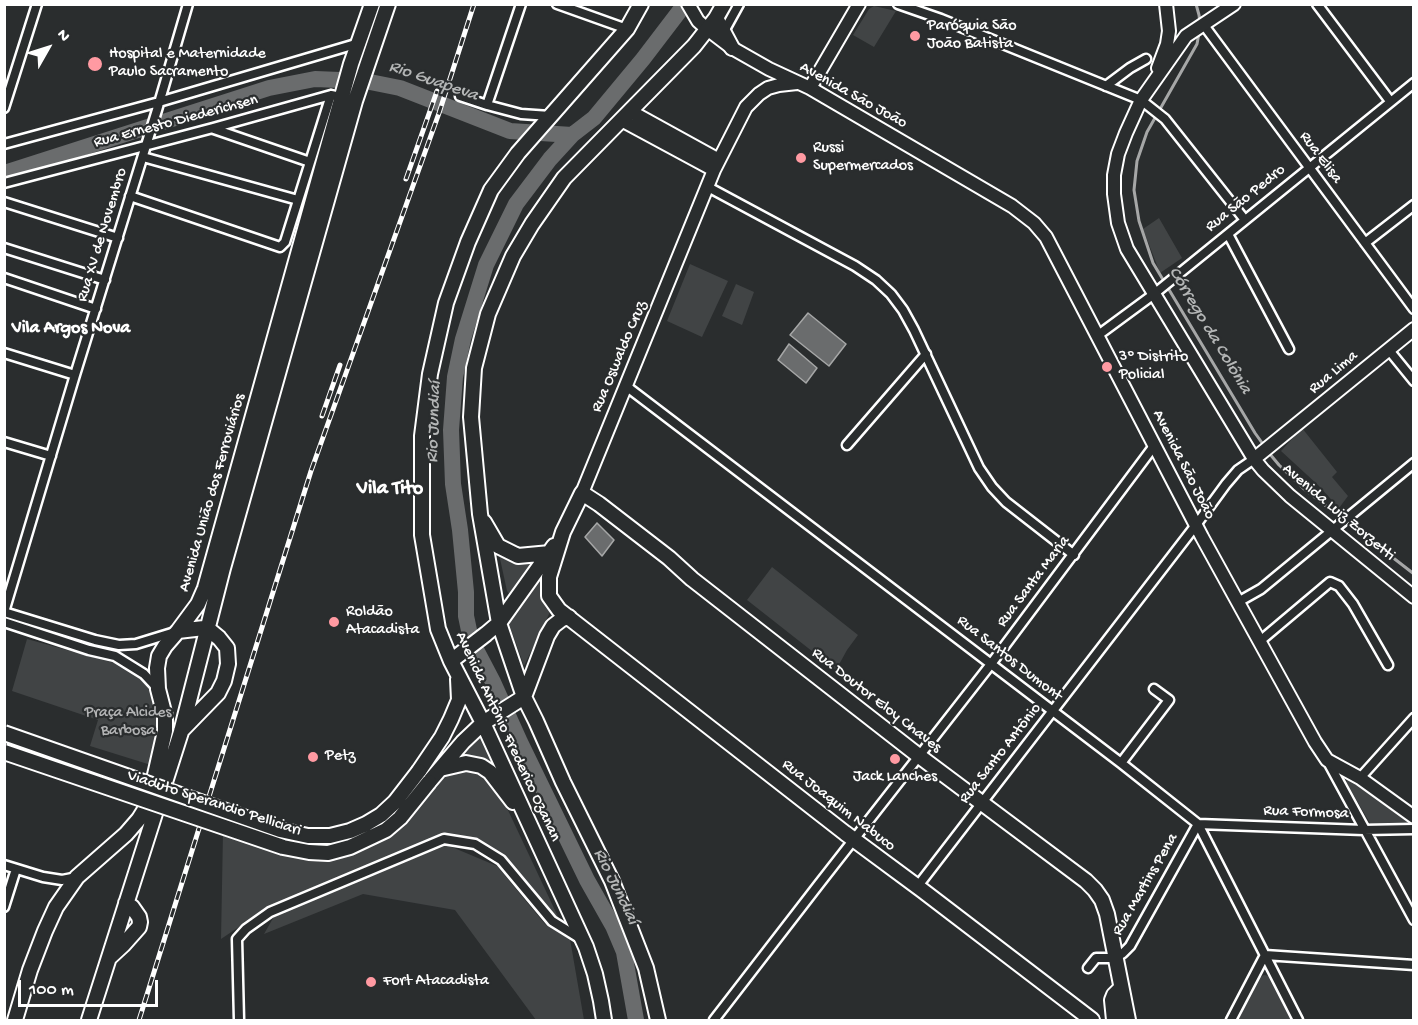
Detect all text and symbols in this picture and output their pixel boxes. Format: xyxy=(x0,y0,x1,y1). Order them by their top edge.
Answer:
place label: Paróquia São João Batista xyxy=(927,17,1017,55)
north arrow xyxy=(18,18,78,78)
text: N xyxy=(52,26,73,46)
marker: Paróquia São João Batista xyxy=(908,29,922,43)
place label: Hospital e Maternidade Paulo Sacramento xyxy=(109,45,266,83)
marker: Hospital e Maternidade Paulo Sacramento xyxy=(86,55,104,73)
water label: Rio Guapeva xyxy=(386,57,480,107)
street label: Avenida São João xyxy=(796,58,910,134)
street label: Rua Ernesto Diederichsen xyxy=(92,91,260,153)
street label: Rua Elisa xyxy=(1294,128,1346,188)
place label: Russi Supermercados xyxy=(813,139,913,177)
marker: Russi Supermercados xyxy=(794,151,808,165)
street label: Rua São Pedro xyxy=(1202,161,1290,237)
street label: Rua XV de Novembro xyxy=(74,166,132,304)
water label: Córrego da Colônia xyxy=(1162,263,1256,399)
street label: Rua Oswaldo Cruz xyxy=(588,298,652,416)
district label: Vila Argos Nova xyxy=(12,318,130,340)
street label: Rua Lima xyxy=(1306,347,1362,399)
place label: 3º Distrito Policial xyxy=(1119,348,1188,386)
marker: 3º Distrito Policial xyxy=(1100,360,1114,374)
water label: Rio Jundiaí xyxy=(423,381,447,463)
street label: Avenida União dos Ferroviários xyxy=(175,392,251,594)
street label: Avenida São João xyxy=(1147,407,1219,523)
street label: Avenida Luiz Zorzetti xyxy=(1278,460,1398,566)
district label: Vila Tito xyxy=(357,478,423,502)
street label: Rua Santa Maria xyxy=(993,532,1075,632)
place label: Roldão Atacadista xyxy=(346,603,419,641)
street label: Rua Santos Dumont xyxy=(952,612,1066,706)
marker: Roldão Atacadista xyxy=(327,615,341,629)
street label: Avenida Antônio Frederico Ozanan xyxy=(450,629,564,845)
street label: Rua Doutor Eloy Chaves xyxy=(807,644,945,758)
street label: Rua Santo Antônio xyxy=(956,700,1046,808)
park label: Praça Alcides Barbosa xyxy=(85,704,171,742)
place label: Petz xyxy=(325,747,356,767)
marker: Petz xyxy=(306,750,320,764)
marker: Jack Lanches xyxy=(888,752,902,766)
street label: Rua Joaquim Nabuco xyxy=(777,756,899,856)
street label: Viaduto Sperandio Pelliciari xyxy=(125,767,303,841)
place label: Jack Lanches xyxy=(853,768,937,788)
street label: Rua Formosa xyxy=(1263,802,1349,824)
street label: Rua Martins Pena xyxy=(1109,830,1183,940)
water label: Rio Jundiaí xyxy=(587,845,643,929)
scale bar xyxy=(21,968,160,1006)
place label: Fort Atacadista xyxy=(383,972,489,992)
marker: Fort Atacadista xyxy=(364,975,378,989)
text: 100 m xyxy=(29,980,74,1001)

